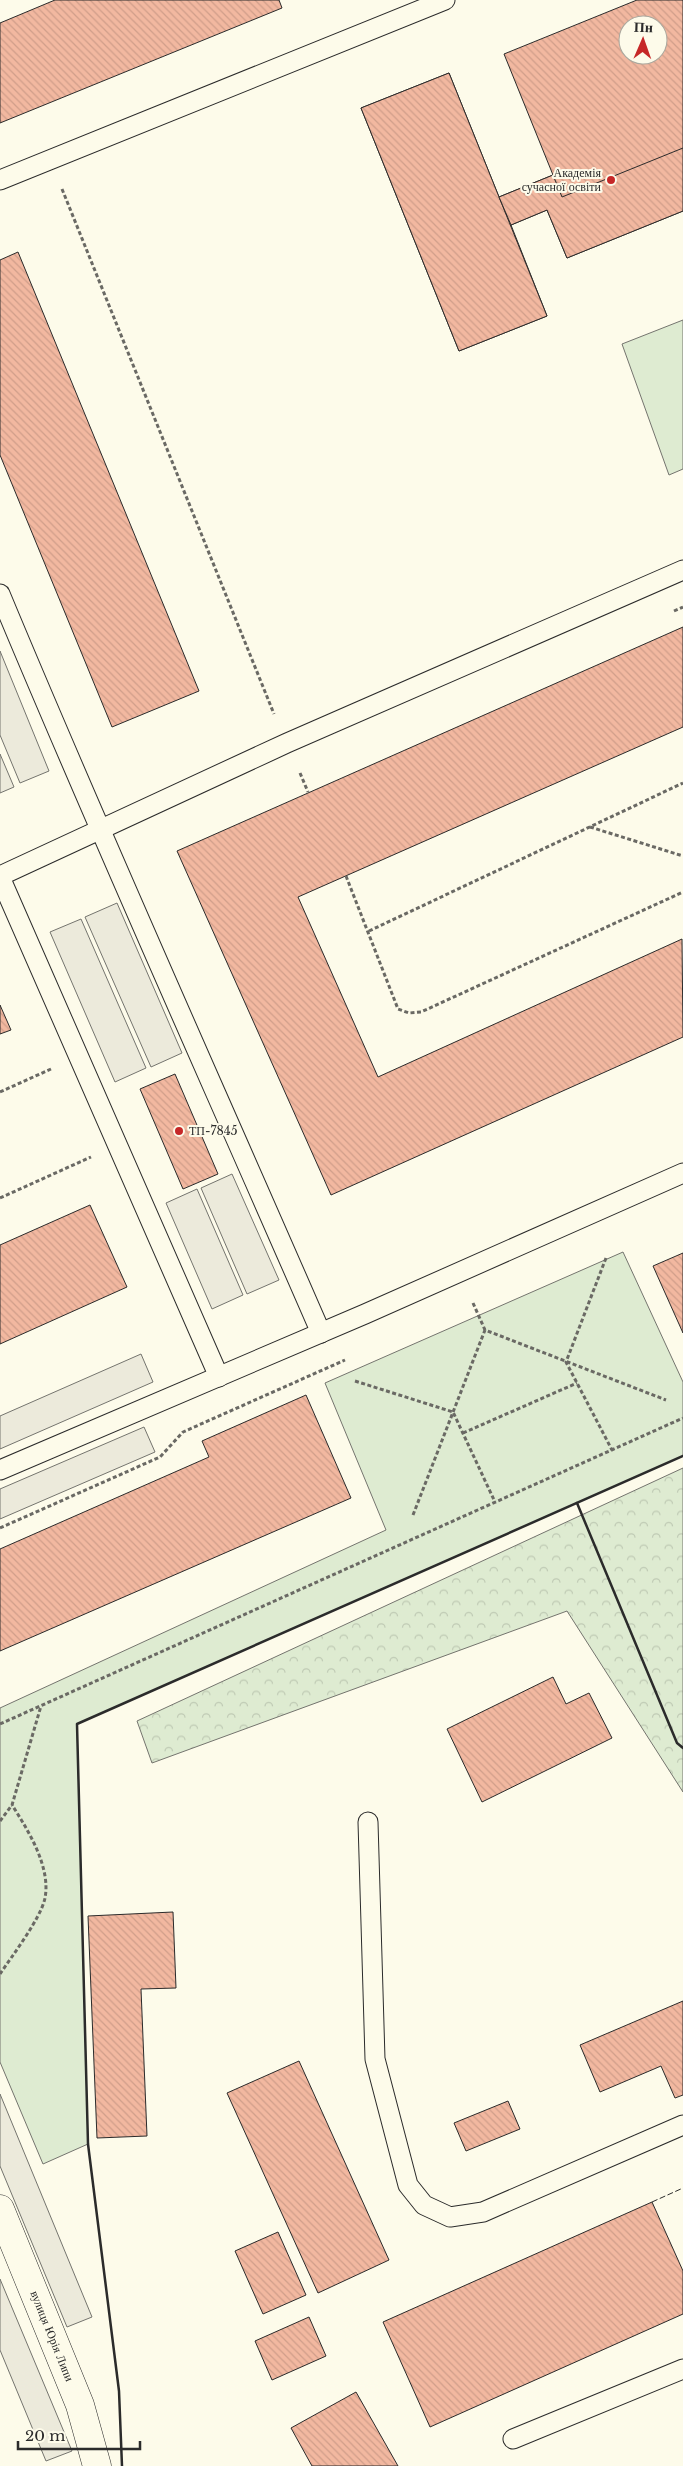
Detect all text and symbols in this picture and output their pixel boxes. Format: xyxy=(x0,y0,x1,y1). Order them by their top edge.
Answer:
north arrow xyxy=(618,15,668,65)
text: Пн xyxy=(634,18,653,36)
place label: Академія сучасної освіти xyxy=(522,165,602,194)
marker: Академія сучасної освіти xyxy=(605,174,617,186)
place label: ТП-7845 xyxy=(189,1123,238,1138)
marker: ТП-7845 xyxy=(173,1125,185,1137)
street label: вулиця Юрія Липи xyxy=(27,2288,78,2384)
scale bar xyxy=(18,2418,140,2450)
text: 20 m xyxy=(25,2426,65,2445)

